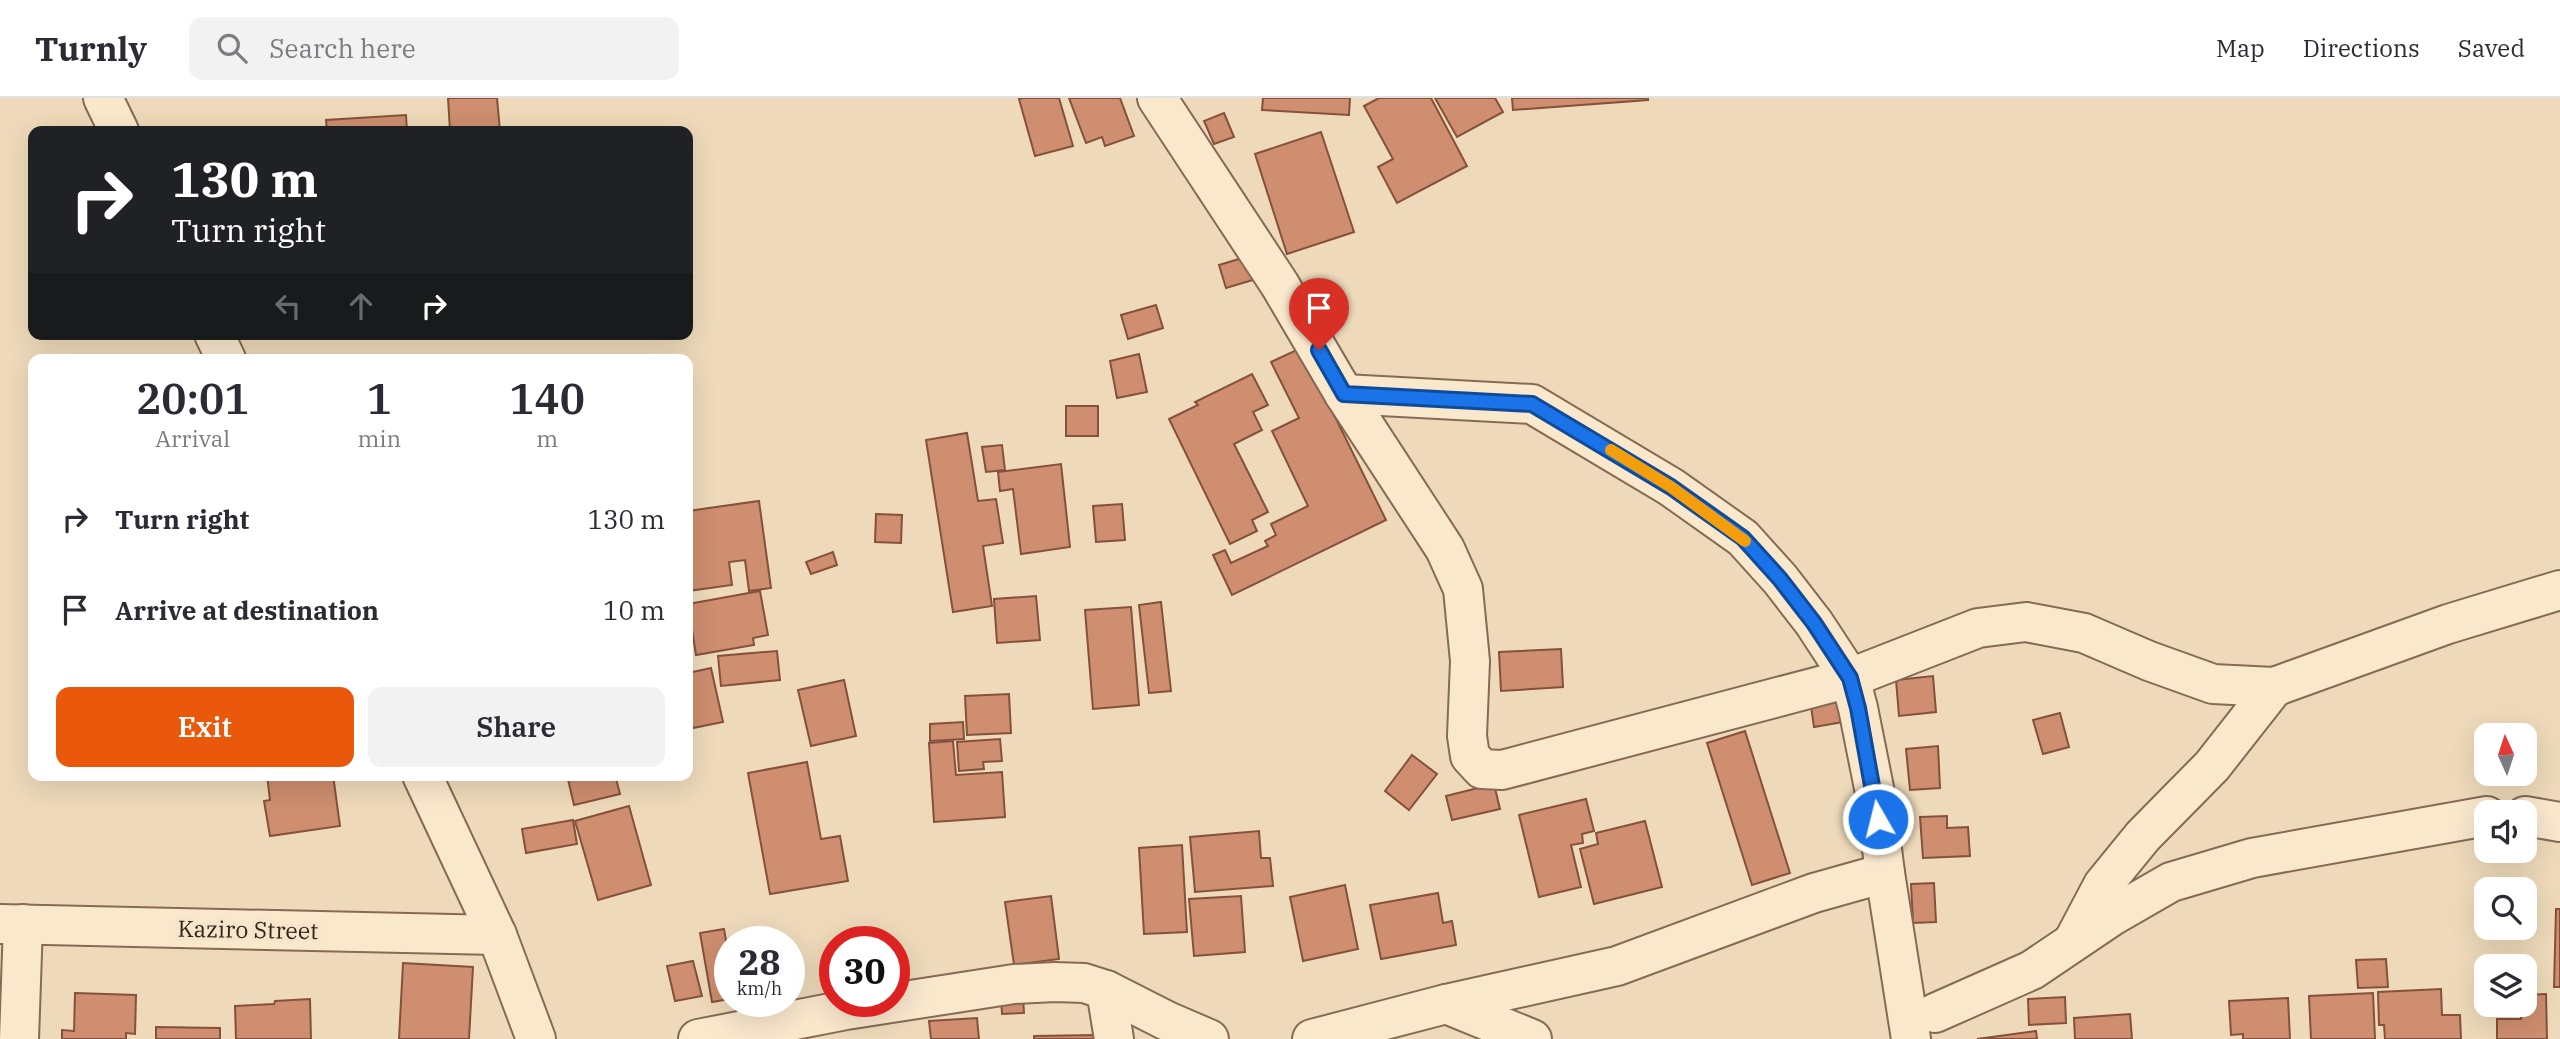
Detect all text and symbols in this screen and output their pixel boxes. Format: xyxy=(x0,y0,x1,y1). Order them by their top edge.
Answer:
search box xyxy=(189,17,679,80)
text: Turnly xyxy=(35,27,147,70)
icon: search xyxy=(213,29,251,67)
text: Search here xyxy=(269,31,416,65)
text: Map xyxy=(2216,32,2265,64)
text: Directions xyxy=(2303,32,2420,64)
text: Saved xyxy=(2458,32,2525,64)
text: 130 m xyxy=(171,147,318,210)
icon: right xyxy=(56,154,147,245)
text: Turn right xyxy=(171,209,326,251)
pin xyxy=(1289,278,1349,350)
icon: left xyxy=(269,287,307,325)
icon: ahead xyxy=(342,287,380,325)
icon: right xyxy=(415,287,453,325)
icon: arrive xyxy=(1300,289,1338,327)
text: 20:01 xyxy=(136,371,249,426)
text: 1 xyxy=(367,371,392,426)
text: 140 xyxy=(509,371,585,426)
text: Arrival xyxy=(155,423,230,453)
text: min xyxy=(357,423,401,453)
text: m xyxy=(536,423,558,453)
icon: right xyxy=(56,500,94,538)
text: Turn right xyxy=(115,502,249,536)
text: 130 m xyxy=(587,502,665,536)
icon: arrive xyxy=(56,591,94,629)
text: Arrive at destination xyxy=(115,593,379,627)
text: 10 m xyxy=(603,593,665,627)
button: Exit xyxy=(56,687,354,767)
button: Share xyxy=(368,687,665,767)
north arrow xyxy=(2474,723,2538,786)
map controls xyxy=(2474,723,2537,1017)
position arrow xyxy=(1841,782,1915,856)
button: sound xyxy=(2474,800,2537,863)
button: search xyxy=(2474,877,2537,940)
street label: Kaziro Street xyxy=(178,913,319,945)
speed limit sign: 30 xyxy=(819,926,910,1017)
text: 28 xyxy=(738,939,781,985)
button: layers xyxy=(2474,954,2537,1017)
text: km/h xyxy=(737,977,782,1000)

